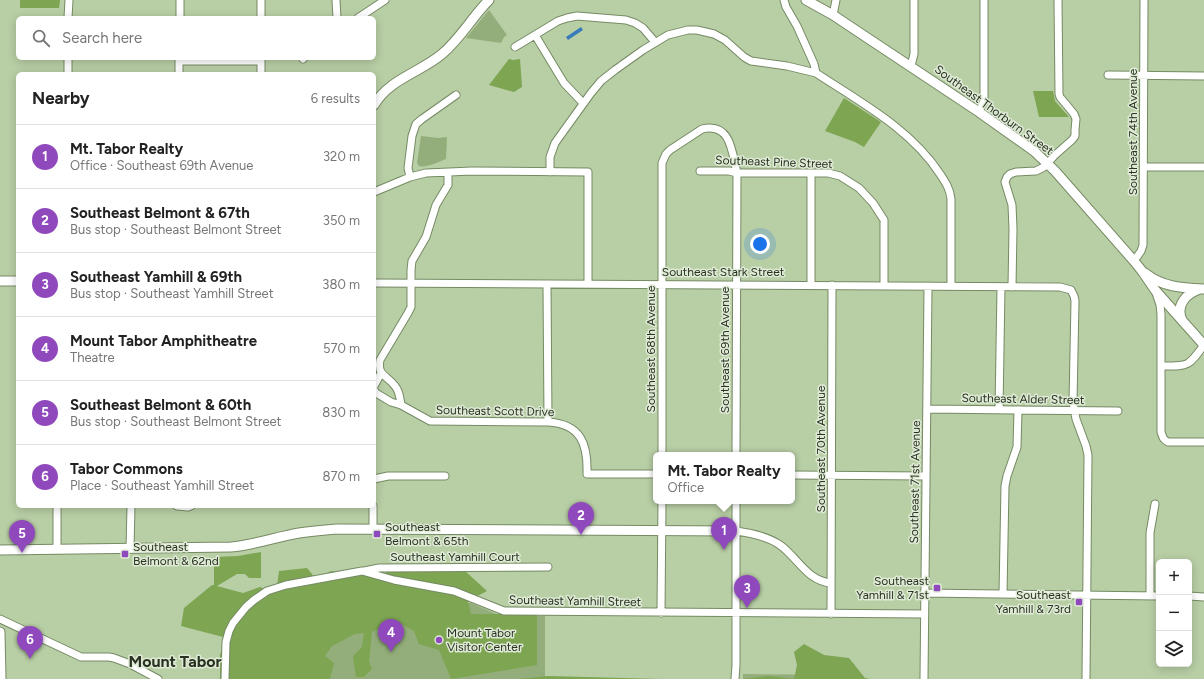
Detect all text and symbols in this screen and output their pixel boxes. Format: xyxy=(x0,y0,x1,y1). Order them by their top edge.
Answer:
search box xyxy=(16,16,376,60)
icon: search xyxy=(30,27,52,49)
text: Search here xyxy=(62,29,142,47)
street label: Southeast Thorburn Street xyxy=(932,62,1056,158)
street label: Southeast 74th Avenue xyxy=(1126,68,1140,195)
text: Nearby xyxy=(32,88,90,108)
text: 6 results xyxy=(311,91,360,106)
text: Mt. Tabor Realty xyxy=(70,140,183,158)
text: 1 xyxy=(42,149,48,164)
text: 320 m xyxy=(323,149,360,164)
street label: Southeast Pine Street xyxy=(715,153,833,171)
text: Office · Southeast 69th Avenue xyxy=(70,158,253,173)
text: Southeast Belmont & 67th xyxy=(70,204,250,222)
text: 2 xyxy=(41,213,49,228)
text: 350 m xyxy=(323,213,360,228)
text: Bus stop · Southeast Belmont Street xyxy=(70,222,282,237)
your location xyxy=(750,234,770,254)
street label: Southeast Stark Street xyxy=(662,265,785,279)
text: Southeast Yamhill & 69th xyxy=(70,268,242,286)
text: 3 xyxy=(41,277,49,292)
text: 380 m xyxy=(322,277,360,292)
street label: Southeast 68th Avenue xyxy=(644,285,658,412)
text: Bus stop · Southeast Yamhill Street xyxy=(70,286,274,301)
street label: Southeast 69th Avenue xyxy=(718,286,732,413)
text: Mount Tabor Amphitheatre xyxy=(70,332,257,350)
text: 4 xyxy=(41,341,49,356)
text: 570 m xyxy=(323,341,360,356)
text: Theatre xyxy=(70,350,115,365)
street label: Southeast 70th Avenue xyxy=(814,385,828,512)
street label: Southeast Alder Street xyxy=(961,391,1085,407)
text: Southeast Belmont & 60th xyxy=(70,396,251,414)
street label: Southeast Scott Drive xyxy=(436,403,555,419)
text: 5 xyxy=(41,405,49,420)
text: 830 m xyxy=(322,405,360,420)
text: Bus stop · Southeast Belmont Street xyxy=(70,414,282,429)
street label: Southeast 71st Avenue xyxy=(907,420,923,544)
popup xyxy=(653,452,795,504)
text: Tabor Commons xyxy=(70,460,183,478)
text: Mt. Tabor Realty xyxy=(667,462,781,480)
text: 6 xyxy=(41,469,49,484)
text: 870 m xyxy=(322,469,360,484)
text: Place · Southeast Yamhill Street xyxy=(70,478,254,493)
text: Office xyxy=(667,480,704,495)
pin: 2 xyxy=(568,502,594,535)
pin: 1 xyxy=(711,517,737,550)
pin: 5 xyxy=(9,520,35,553)
place label: Southeast Belmont & 65th xyxy=(385,520,469,548)
marker: Southeast Belmont & 65th xyxy=(372,529,382,539)
place label: Southeast Belmont & 62nd xyxy=(133,540,219,568)
marker: Southeast Belmont & 62nd xyxy=(120,549,130,559)
street label: Southeast Yamhill Court xyxy=(390,550,520,564)
map controls xyxy=(1156,559,1192,667)
button: + xyxy=(1156,559,1192,595)
place label: Southeast Yamhill & 71st xyxy=(856,574,929,602)
pin: 3 xyxy=(734,575,760,608)
marker: Southeast Yamhill & 71st xyxy=(932,583,942,593)
place label: Southeast Yamhill & 73rd xyxy=(996,588,1071,616)
street label: Southeast Yamhill Street xyxy=(509,593,642,609)
button: − xyxy=(1156,595,1192,631)
marker: Southeast Yamhill & 73rd xyxy=(1074,597,1084,607)
pin: 4 xyxy=(378,619,404,652)
pin: 6 xyxy=(17,626,43,659)
place label: Mount Tabor Visitor Center xyxy=(447,626,522,654)
button: layers xyxy=(1156,631,1192,667)
marker: Mount Tabor Visitor Center xyxy=(434,635,444,645)
district label: Mount Tabor xyxy=(128,652,222,671)

